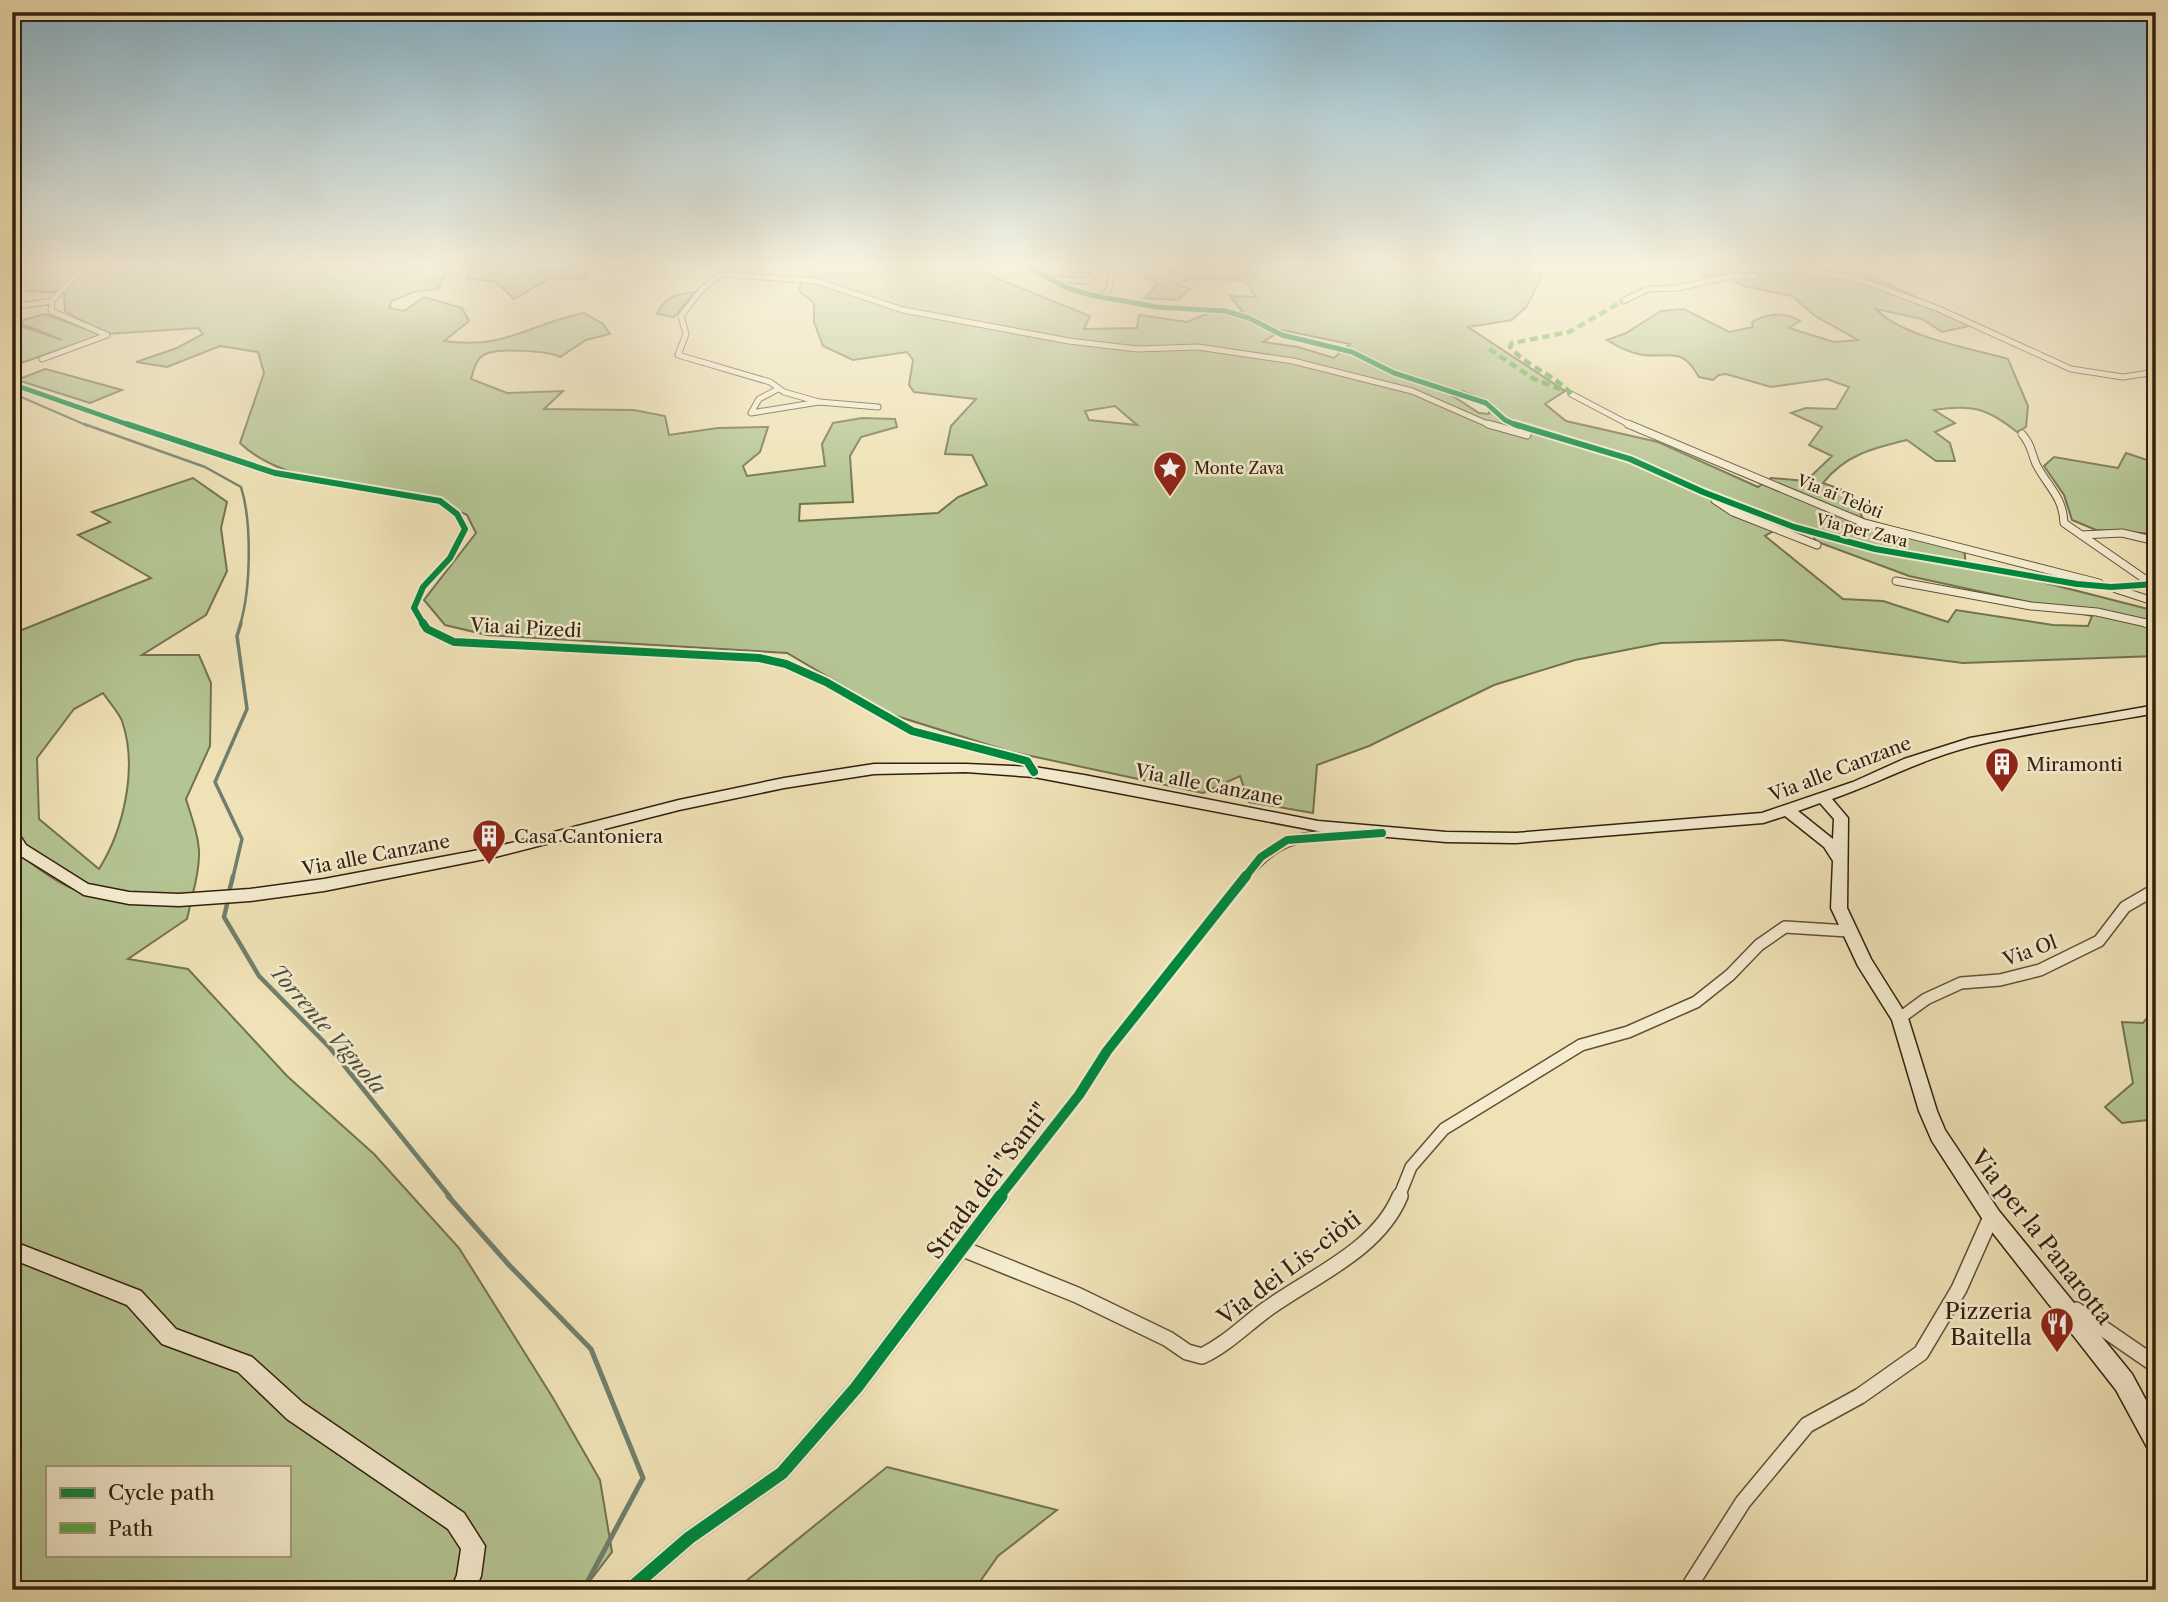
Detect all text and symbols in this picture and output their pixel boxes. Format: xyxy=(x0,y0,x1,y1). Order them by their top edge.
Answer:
place icon: Monte Zava xyxy=(1151,449,1189,498)
place label: Monte Zava xyxy=(1194,458,1285,478)
street label: Via ai Telòti xyxy=(1793,469,1886,522)
street label: Via per Zava xyxy=(1813,509,1911,551)
street label: Via ai Pizedi xyxy=(469,614,582,642)
street label: Via alle Canzane xyxy=(1765,731,1914,807)
building icon: Miramonti xyxy=(1983,745,2021,794)
place label: Miramonti xyxy=(2026,753,2123,776)
street label: Via alle Canzane xyxy=(1132,759,1285,811)
building icon: Casa Cantoniera xyxy=(470,817,508,866)
place label: Casa Cantoniera xyxy=(514,825,663,848)
street label: Via alle Canzane xyxy=(299,829,452,881)
street label: Via Ol xyxy=(1999,931,2060,972)
water label: Torrente Vignola xyxy=(265,959,391,1099)
street label: Strada dei "Santi" xyxy=(920,1098,1056,1264)
street label: Via per la Panarotta xyxy=(1964,1143,2120,1331)
street label: Via dei Lis-ciòti xyxy=(1211,1205,1366,1332)
place label: Pizzeria Baitella xyxy=(1944,1297,2033,1351)
restaurant icon: Pizzeria Baitella xyxy=(2038,1305,2076,1354)
legend xyxy=(46,1466,290,1556)
text: Cycle path xyxy=(108,1480,215,1505)
text: Path xyxy=(108,1516,153,1541)

